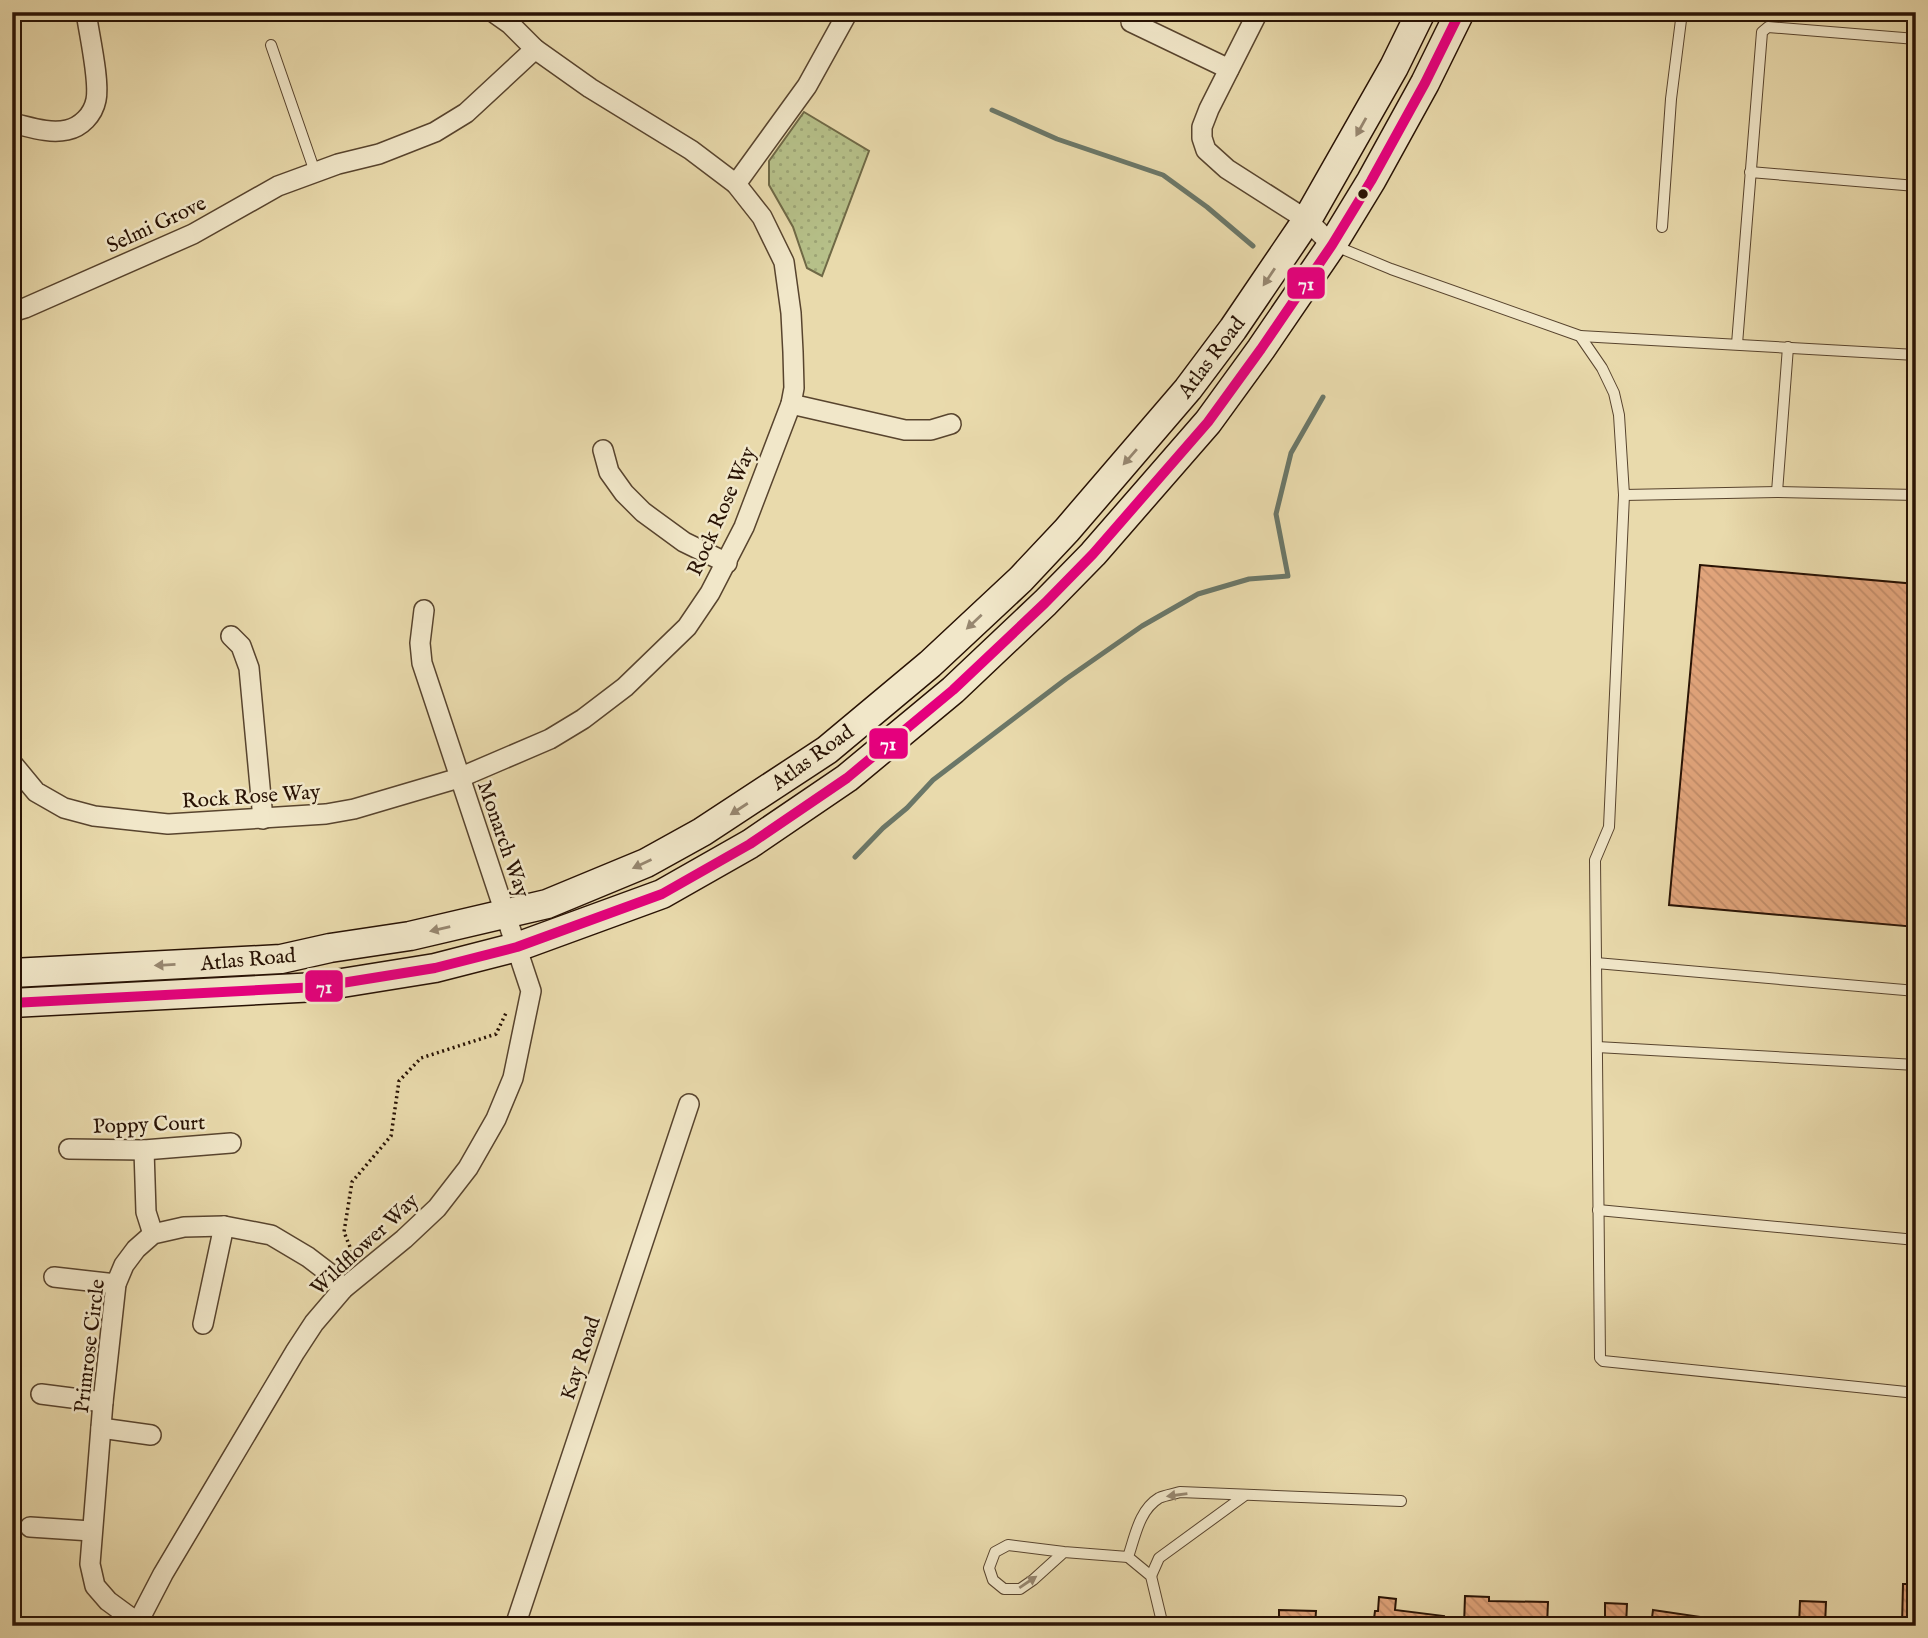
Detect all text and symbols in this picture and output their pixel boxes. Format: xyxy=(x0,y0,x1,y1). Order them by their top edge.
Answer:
one-way arrow xyxy=(1355,117,1367,136)
unlabelled marker xyxy=(1356,187,1370,201)
street label: Selmi Grove xyxy=(102,190,211,260)
line badge: 71 xyxy=(1286,266,1326,300)
one-way arrow xyxy=(1262,268,1276,286)
text: 71 xyxy=(1298,273,1314,297)
street label: Atlas Road xyxy=(1172,311,1252,405)
street label: Rock Rose Way xyxy=(682,442,763,580)
one-way arrow xyxy=(1122,448,1138,466)
one-way arrow xyxy=(966,614,983,630)
street label: Atlas Road xyxy=(765,719,860,798)
line badge: 71 xyxy=(868,727,909,760)
text: 71 xyxy=(880,733,896,757)
street label: Monarch Way xyxy=(470,778,535,902)
street label: Rock Rose Way xyxy=(181,779,322,816)
one-way arrow xyxy=(730,802,748,816)
one-way arrow xyxy=(631,859,652,870)
one-way arrow xyxy=(429,924,451,935)
street label: Atlas Road xyxy=(198,943,298,978)
one-way arrow xyxy=(153,960,175,971)
line badge: 71 xyxy=(304,969,344,1003)
text: 71 xyxy=(316,976,332,1000)
street label: Poppy Court xyxy=(92,1110,206,1141)
street label: Wildflower Way xyxy=(305,1188,425,1302)
street label: Primrose Circle xyxy=(69,1277,112,1415)
street label: Kay Road xyxy=(555,1312,608,1404)
one-way arrow xyxy=(1166,1489,1188,1500)
one-way arrow xyxy=(1018,1576,1038,1589)

